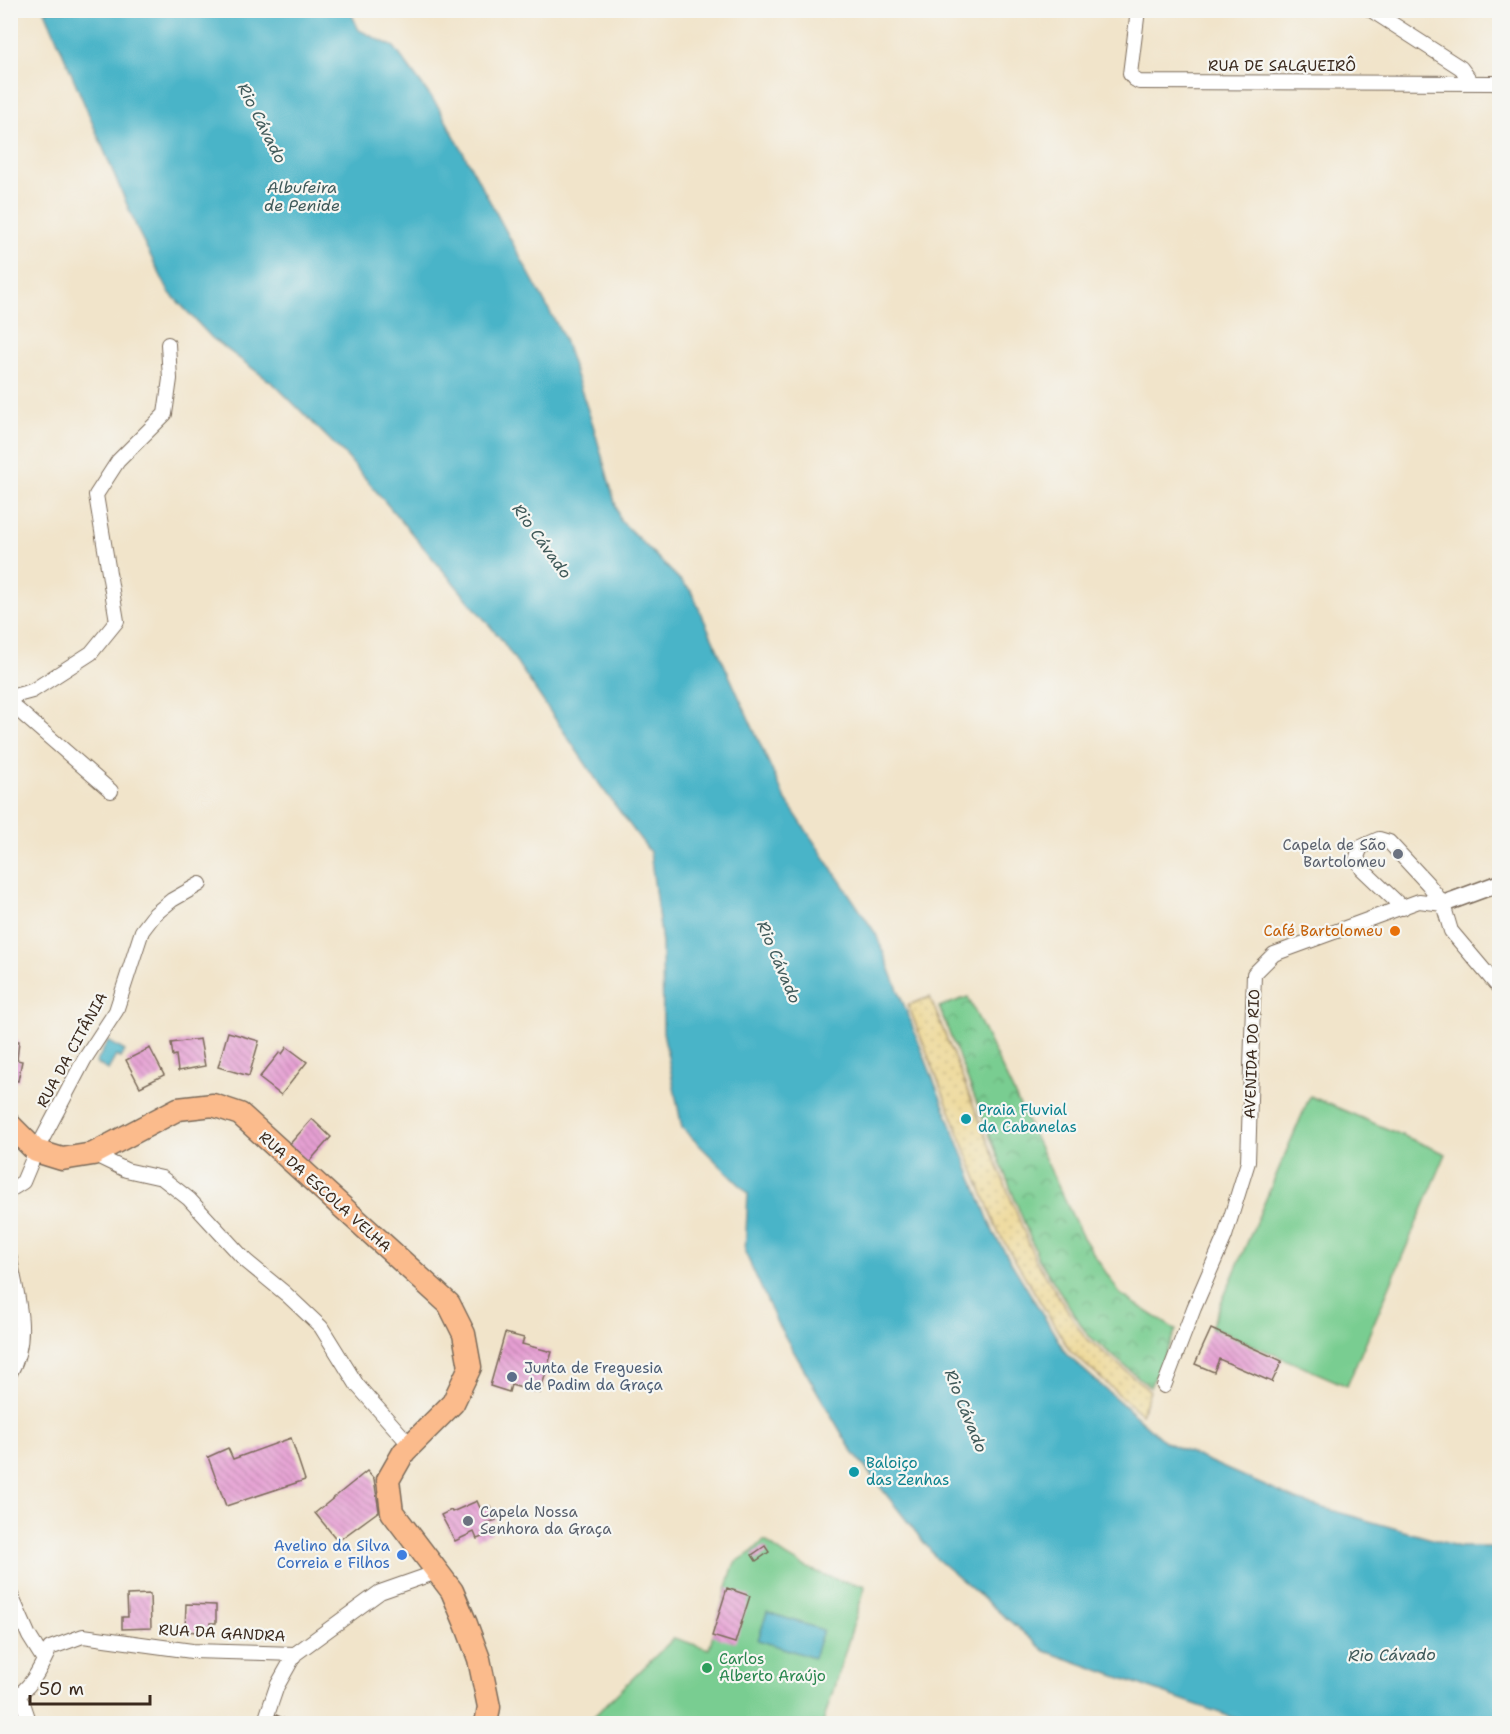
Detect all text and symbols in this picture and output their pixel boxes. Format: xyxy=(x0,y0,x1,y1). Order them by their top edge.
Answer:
street label: RUA DE SALGUEIRÔ xyxy=(1208,55,1356,76)
water label: Rio Cávado xyxy=(233,79,291,167)
water label: Albufeira de Penide xyxy=(264,177,340,216)
water label: Rio Cávado xyxy=(508,499,576,583)
place label: Capela de São Bartolomeu xyxy=(1282,835,1386,872)
marker: Capela de São Bartolomeu xyxy=(1391,847,1405,861)
water label: Rio Cávado xyxy=(752,917,806,1007)
place label: Café Bartolomeu xyxy=(1264,921,1383,941)
marker: Café Bartolomeu xyxy=(1388,924,1402,938)
street label: RUA DA CITÂNIA xyxy=(31,988,112,1111)
street label: AVENIDA DO RIO xyxy=(1240,989,1264,1119)
place label: Praia Fluvial da Cabanelas xyxy=(978,1100,1077,1137)
marker: Praia Fluvial da Cabanelas xyxy=(959,1112,973,1126)
street label: RUA DA ESCOLA VELHA xyxy=(255,1127,395,1257)
place label: Junta de Freguesia de Padim da Graça xyxy=(524,1358,664,1395)
water label: Rio Cávado xyxy=(940,1366,992,1456)
marker: Junta de Freguesia de Padim da Graça xyxy=(505,1370,519,1384)
place label: Baloiço das Zenhas xyxy=(866,1453,949,1490)
marker: Baloiço das Zenhas xyxy=(847,1465,861,1479)
place label: Capela Nossa Senhora da Graça xyxy=(480,1502,612,1539)
marker: Capela Nossa Senhora da Graça xyxy=(461,1514,475,1528)
place label: Avelino da Silva Correia e Filhos xyxy=(274,1536,391,1573)
marker: Avelino da Silva Correia e Filhos xyxy=(395,1548,409,1562)
street label: RUA DA GANDRA xyxy=(158,1620,286,1646)
water label: Rio Cávado xyxy=(1348,1644,1436,1666)
place label: Carlos Alberto Araújo xyxy=(719,1649,826,1686)
marker: Carlos Alberto Araújo xyxy=(700,1661,714,1675)
scale bar xyxy=(30,1668,150,1706)
text: 50 m xyxy=(39,1677,84,1701)

